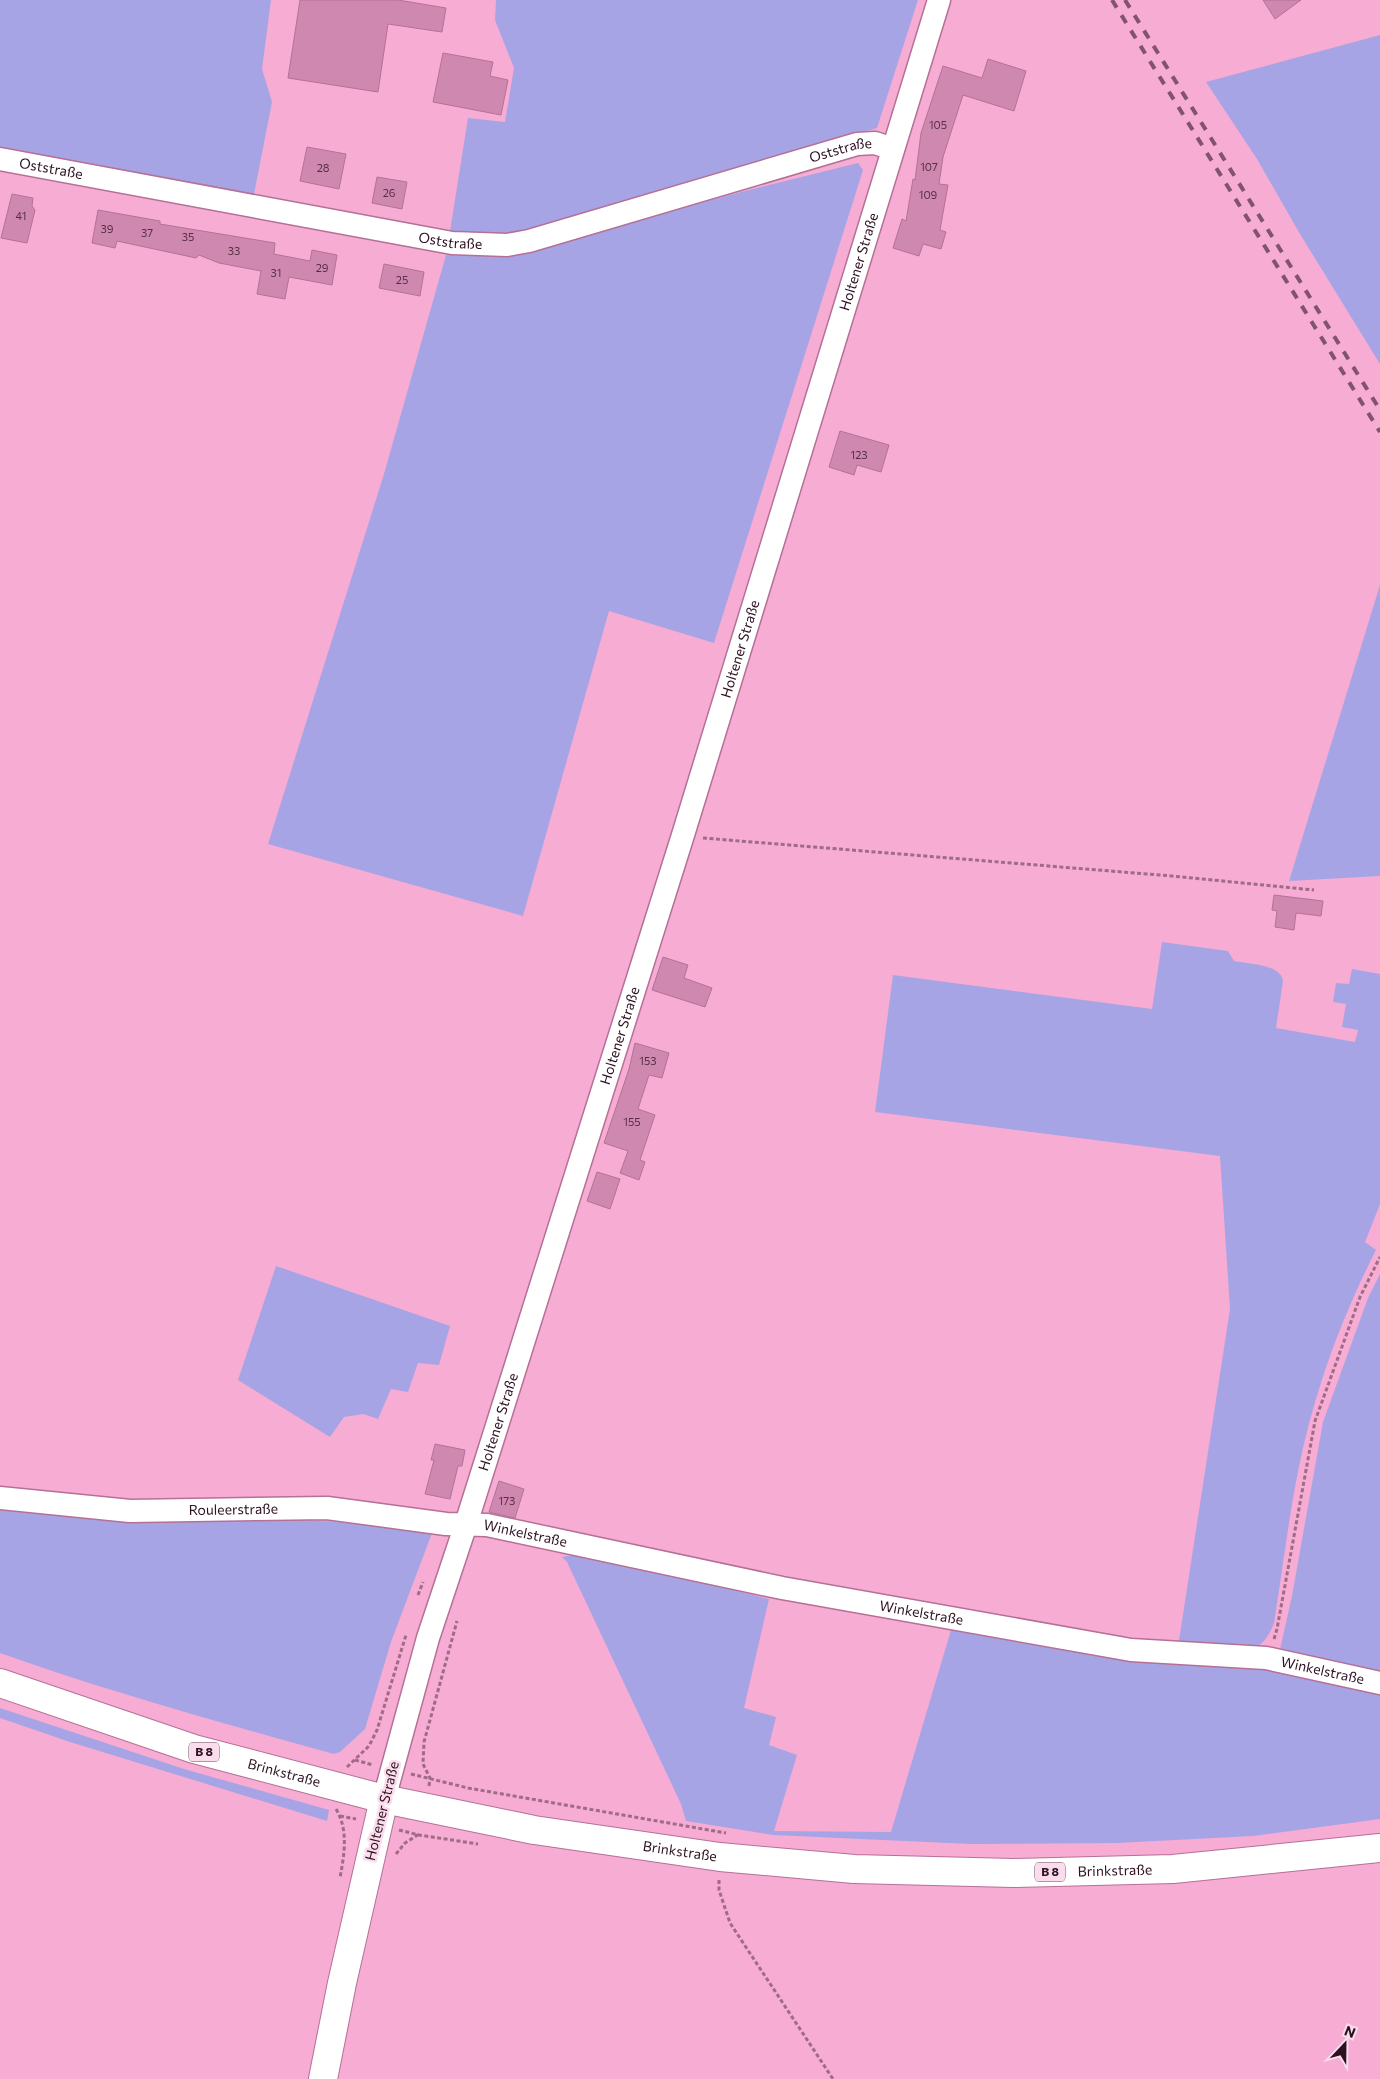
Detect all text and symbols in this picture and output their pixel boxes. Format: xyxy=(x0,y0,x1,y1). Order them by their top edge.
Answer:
house number: 105 xyxy=(929,118,947,131)
street label: Oststraße xyxy=(807,134,872,166)
street label: Oststraße xyxy=(18,154,84,182)
house number: 107 xyxy=(920,160,938,173)
house number: 28 xyxy=(317,161,330,174)
house number: 26 xyxy=(383,186,396,199)
house number: 109 xyxy=(919,188,938,201)
house number: 41 xyxy=(16,209,26,222)
street label: Holtener Straße xyxy=(835,211,881,313)
house number: 39 xyxy=(101,222,114,235)
house number: 37 xyxy=(141,226,153,239)
street label: Oststraße xyxy=(417,228,483,252)
house number: 35 xyxy=(182,230,194,243)
house number: 33 xyxy=(228,244,240,257)
house number: 29 xyxy=(316,261,329,274)
house number: 31 xyxy=(271,266,281,279)
house number: 25 xyxy=(396,273,408,286)
house number: 123 xyxy=(850,448,868,461)
street label: Holtener Straße xyxy=(717,598,763,700)
street label: Holtener Straße xyxy=(596,985,643,1087)
house number: 153 xyxy=(639,1054,657,1067)
house number: 155 xyxy=(623,1115,641,1128)
street label: Holtener Straße xyxy=(474,1371,521,1473)
house number: 173 xyxy=(499,1494,515,1507)
street label: Rouleerstraße xyxy=(188,1500,278,1518)
street label: Winkelstraße xyxy=(482,1516,569,1550)
street label: Winkelstraße xyxy=(878,1596,965,1628)
street label: Winkelstraße xyxy=(1279,1653,1366,1687)
road number: B 8 xyxy=(189,1742,219,1761)
street label: Brinkstraße xyxy=(246,1754,322,1790)
street label: Holtener Straße xyxy=(361,1760,402,1862)
street label: Brinkstraße xyxy=(642,1837,718,1864)
street label: Brinkstraße xyxy=(1077,1861,1152,1879)
road number: B 8 xyxy=(1035,1862,1065,1881)
north arrow xyxy=(1320,2019,1370,2069)
text: N xyxy=(1342,2022,1358,2041)

